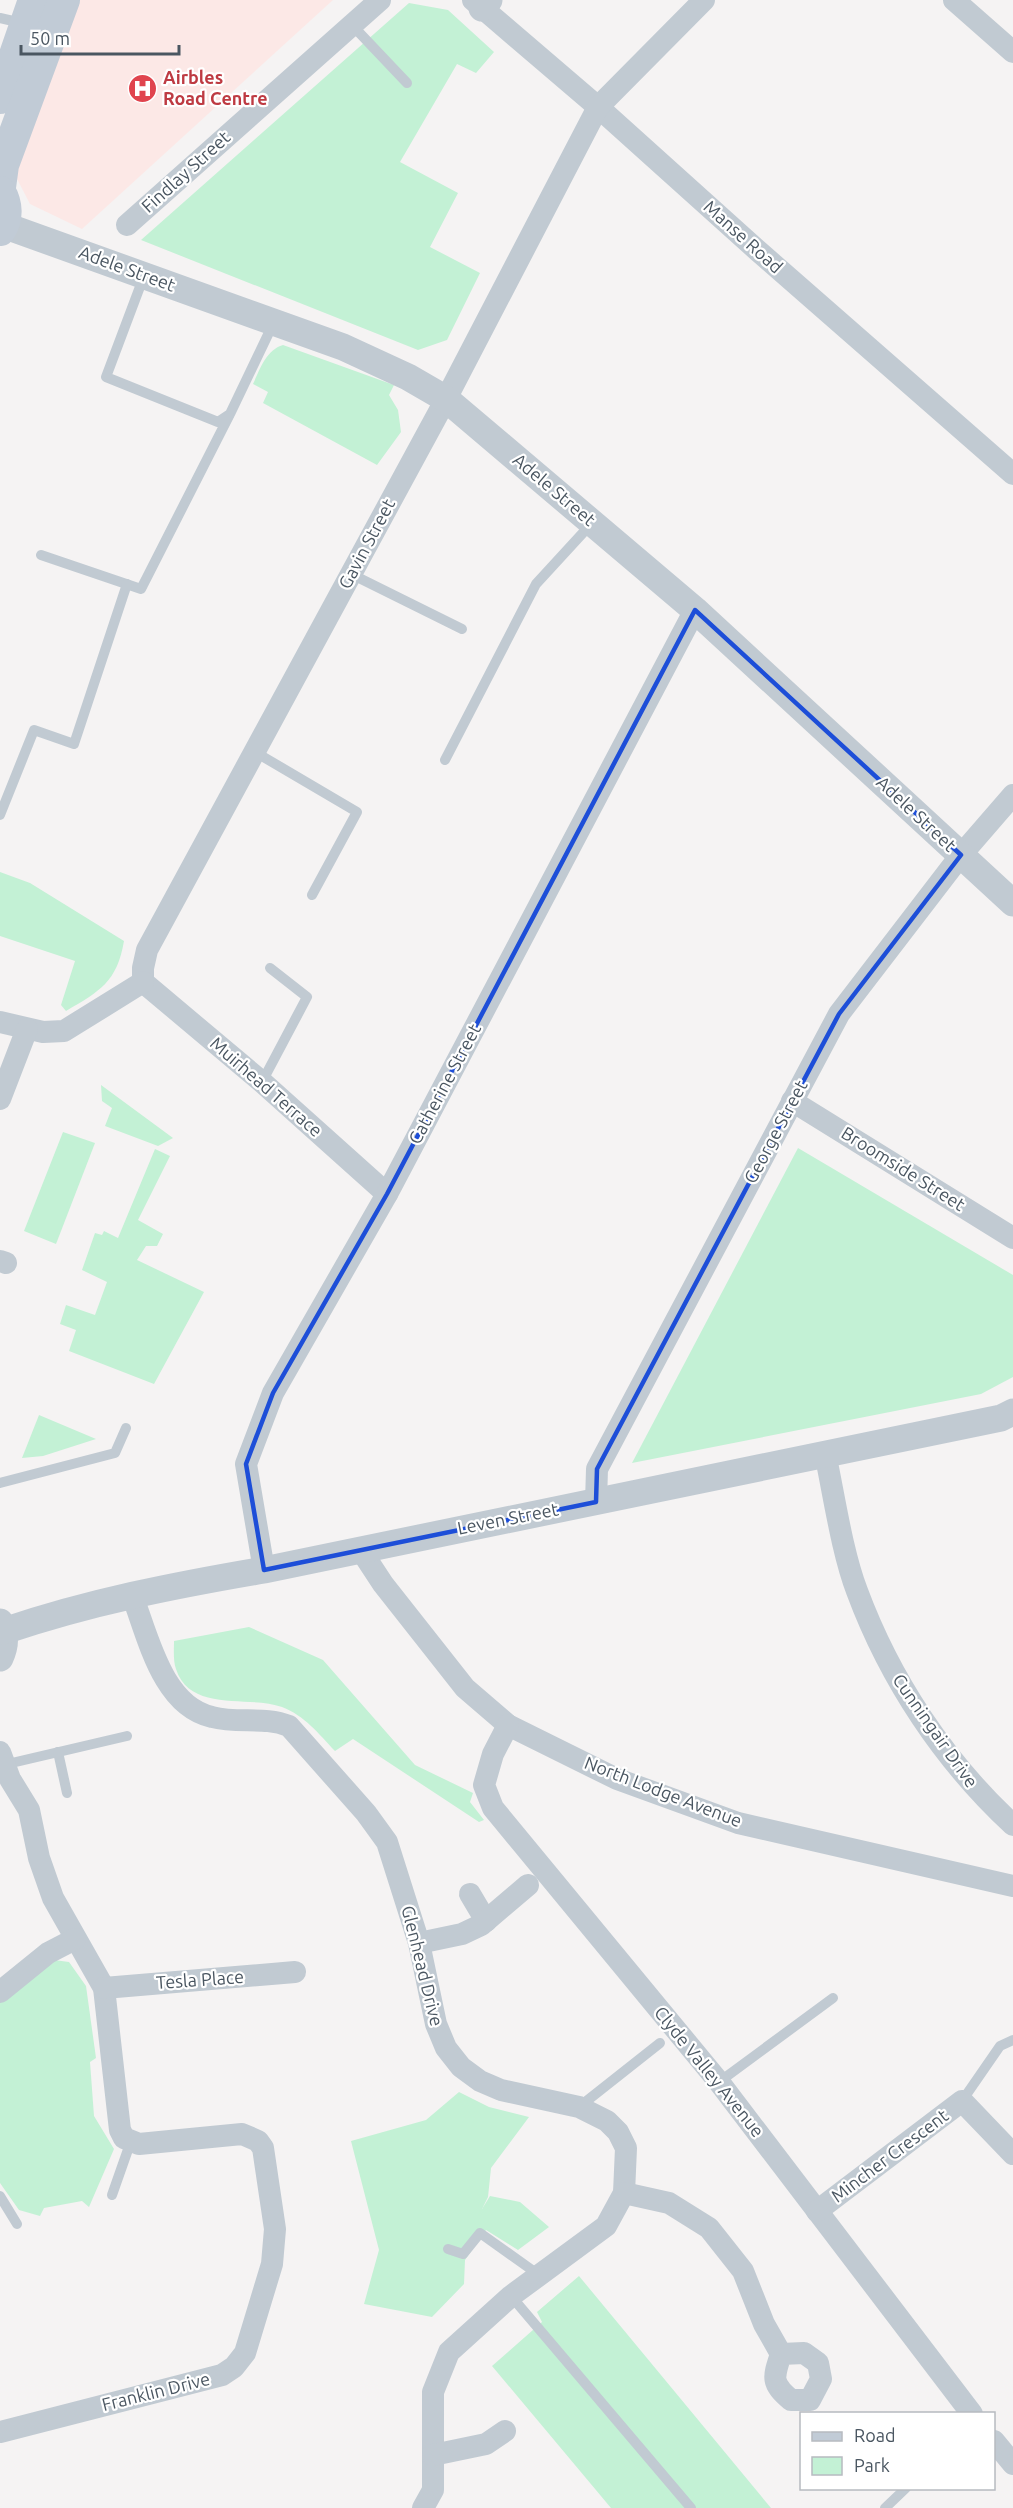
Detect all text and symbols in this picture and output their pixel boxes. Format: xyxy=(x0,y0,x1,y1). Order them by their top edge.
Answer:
scale bar xyxy=(21,18,178,56)
text: 50 m xyxy=(30,28,70,48)
place label: Airbles Road Centre xyxy=(163,67,268,108)
hospital icon: Airbles Road Centre xyxy=(126,72,158,104)
street label: Findlay Street xyxy=(137,126,234,216)
street label: Manse Road xyxy=(700,196,787,277)
street label: Adele Street xyxy=(76,241,178,295)
street label: Adele Street xyxy=(509,449,600,529)
street label: Gavin Street xyxy=(334,495,398,592)
street label: Adele Street xyxy=(873,771,961,855)
street label: Catherine Street xyxy=(404,1020,484,1147)
street label: Muirhead Terrace xyxy=(207,1032,327,1140)
street label: George Street xyxy=(740,1077,811,1186)
street label: Broomside Street xyxy=(838,1122,969,1214)
street label: Leven Street xyxy=(456,1498,560,1538)
street label: Cunningair Drive xyxy=(889,1670,982,1791)
street label: North Lodge Avenue xyxy=(582,1752,745,1830)
street label: Glenhead Drive xyxy=(398,1903,448,2028)
street label: Tesla Place xyxy=(155,1966,245,1992)
street label: Clyde Valley Avenue xyxy=(651,2002,769,2141)
street label: Mincher Crescent xyxy=(827,2105,952,2206)
street label: Franklin Drive xyxy=(100,2368,212,2414)
legend xyxy=(800,2412,995,2490)
text: Road xyxy=(854,2425,896,2445)
text: Park xyxy=(854,2455,890,2475)

